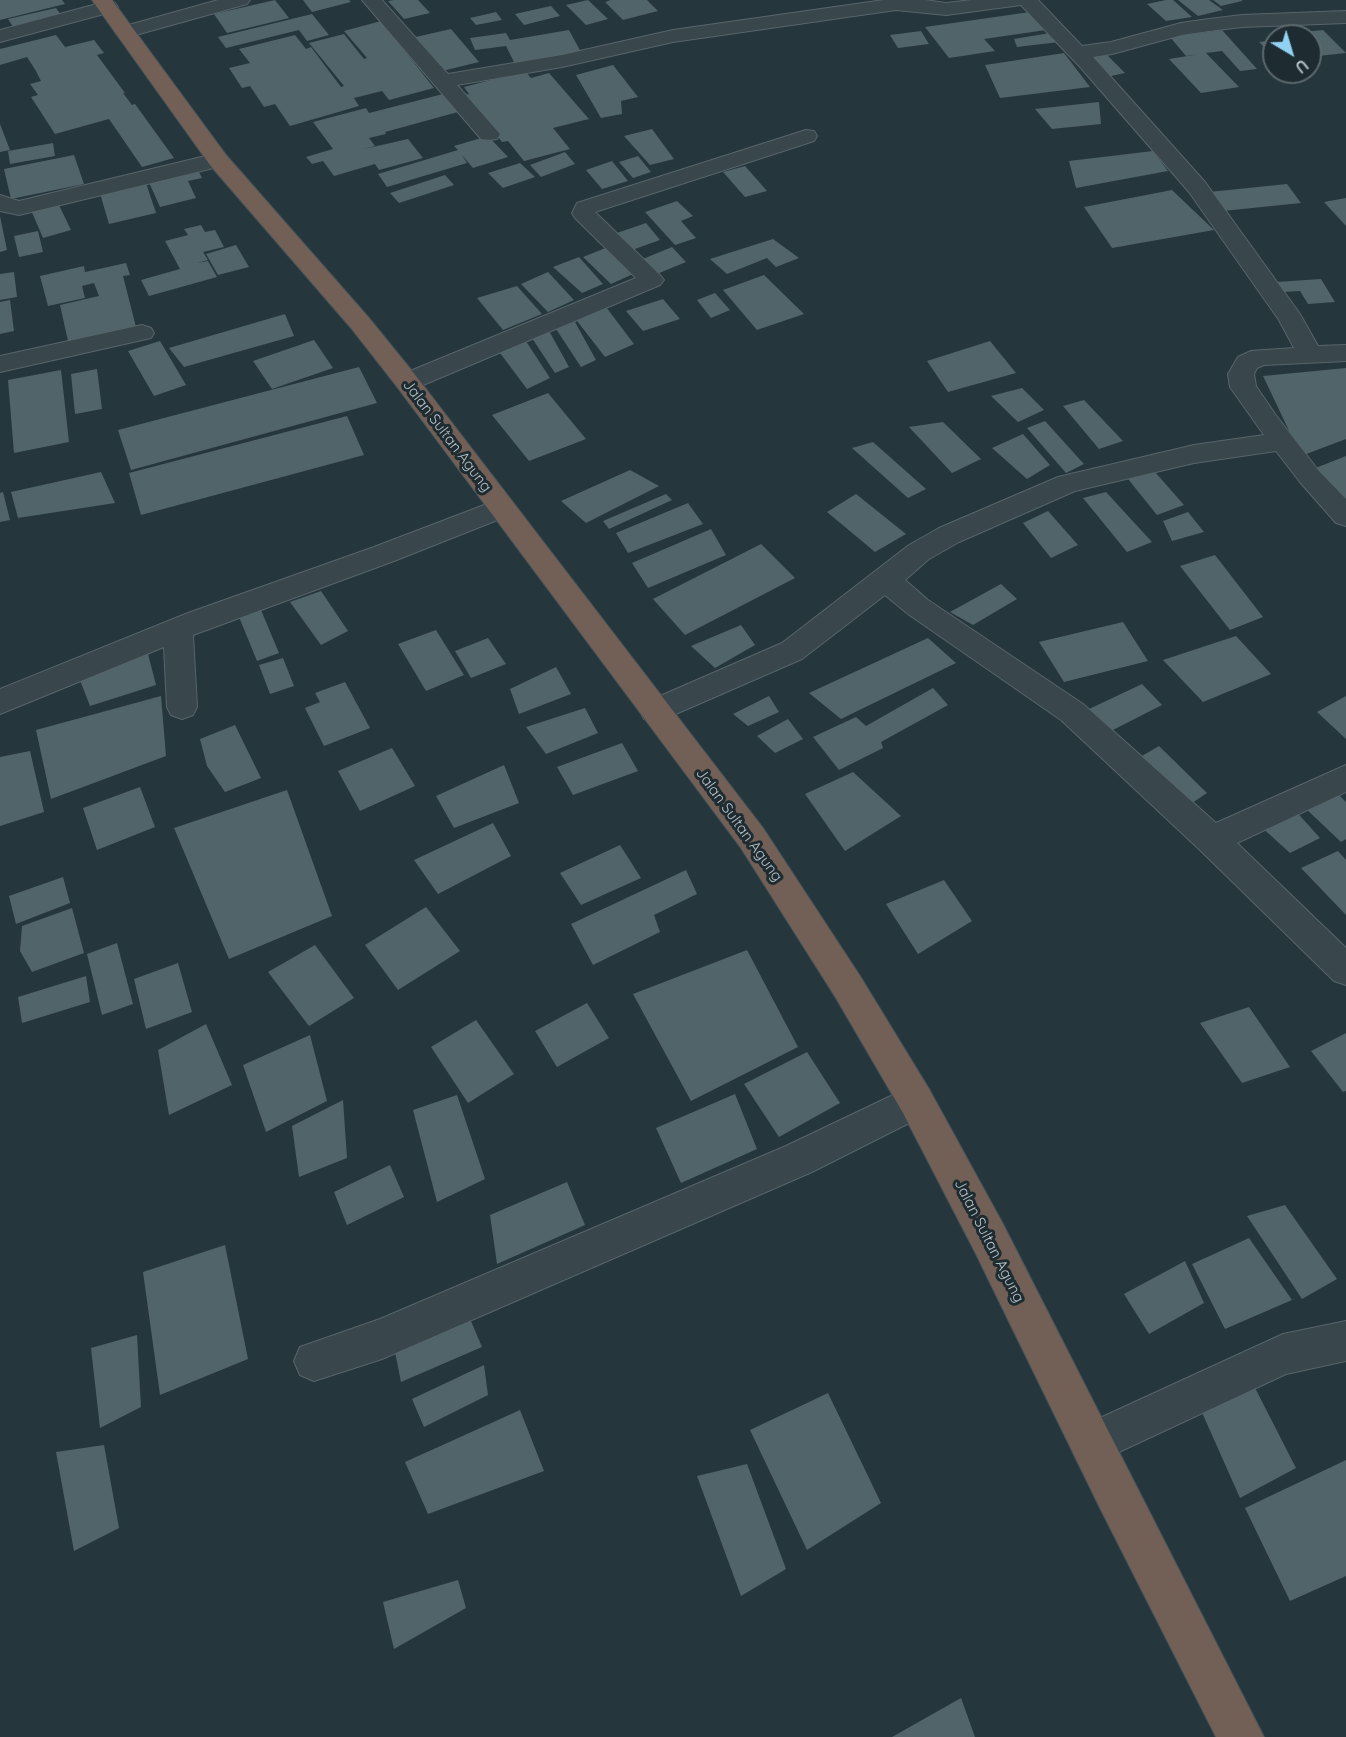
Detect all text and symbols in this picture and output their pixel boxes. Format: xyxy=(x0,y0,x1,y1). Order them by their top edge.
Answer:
north arrow xyxy=(1262,24,1322,84)
text: U xyxy=(1291,55,1312,78)
street label: Jalan Sultan Agung xyxy=(399,376,495,496)
street label: Jalan Sultan Agung xyxy=(692,765,786,885)
street label: Jalan Sultan Agung xyxy=(950,1176,1028,1306)

